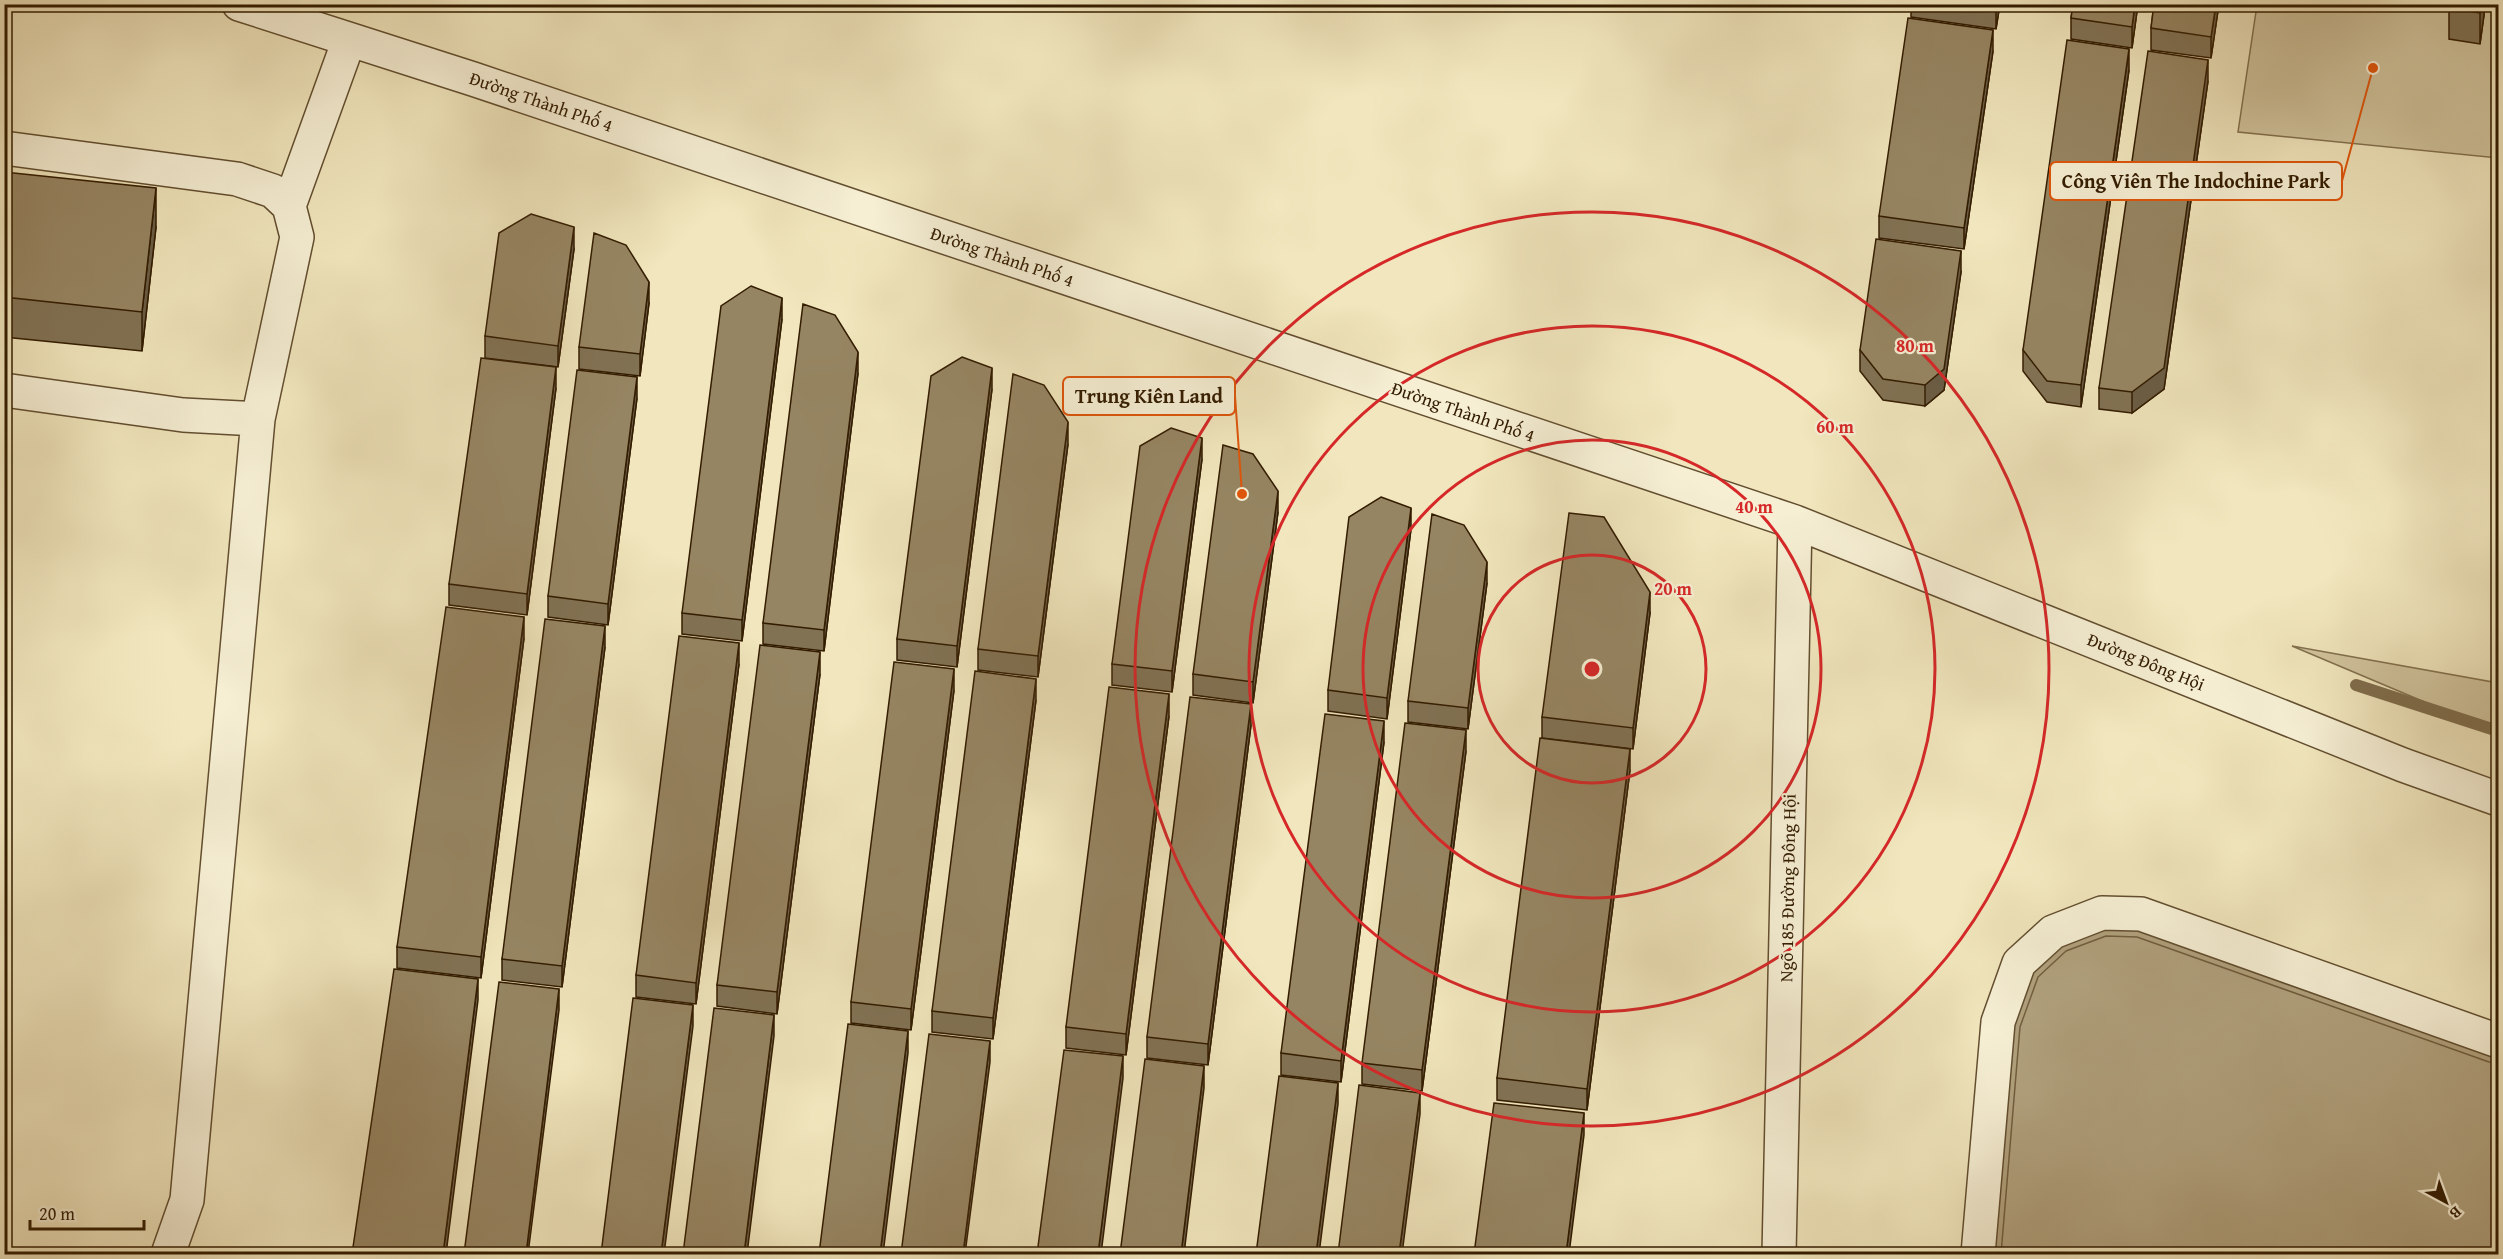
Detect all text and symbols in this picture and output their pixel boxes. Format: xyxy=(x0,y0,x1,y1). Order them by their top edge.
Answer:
street label: Đường Thành Phố 4 xyxy=(466,64,616,139)
callout: Công Viên The Indochine Park xyxy=(2050,162,2342,200)
text: Công Viên The Indochine Park xyxy=(2062,166,2331,195)
street label: Đường Thành Phố 4 xyxy=(927,219,1077,294)
text: 80 m xyxy=(1896,332,1935,359)
street label: Đường Thành Phố 4 xyxy=(1388,374,1538,449)
callout: Trung Kiên Land xyxy=(1063,377,1235,415)
text: Trung Kiên Land xyxy=(1075,381,1224,410)
text: 60 m xyxy=(1816,413,1855,440)
text: 40 m xyxy=(1735,493,1774,520)
text: 20 m xyxy=(1654,575,1693,602)
street label: Đường Đông Hội xyxy=(2083,626,2209,697)
centre of rings xyxy=(1582,659,1602,679)
street label: Ngõ 185 Đường Đông Hội xyxy=(1772,794,1803,982)
north arrow xyxy=(2416,1172,2476,1232)
scale bar xyxy=(30,1193,144,1231)
text: 20 m xyxy=(39,1200,75,1227)
text: B xyxy=(2444,1201,2467,1226)

